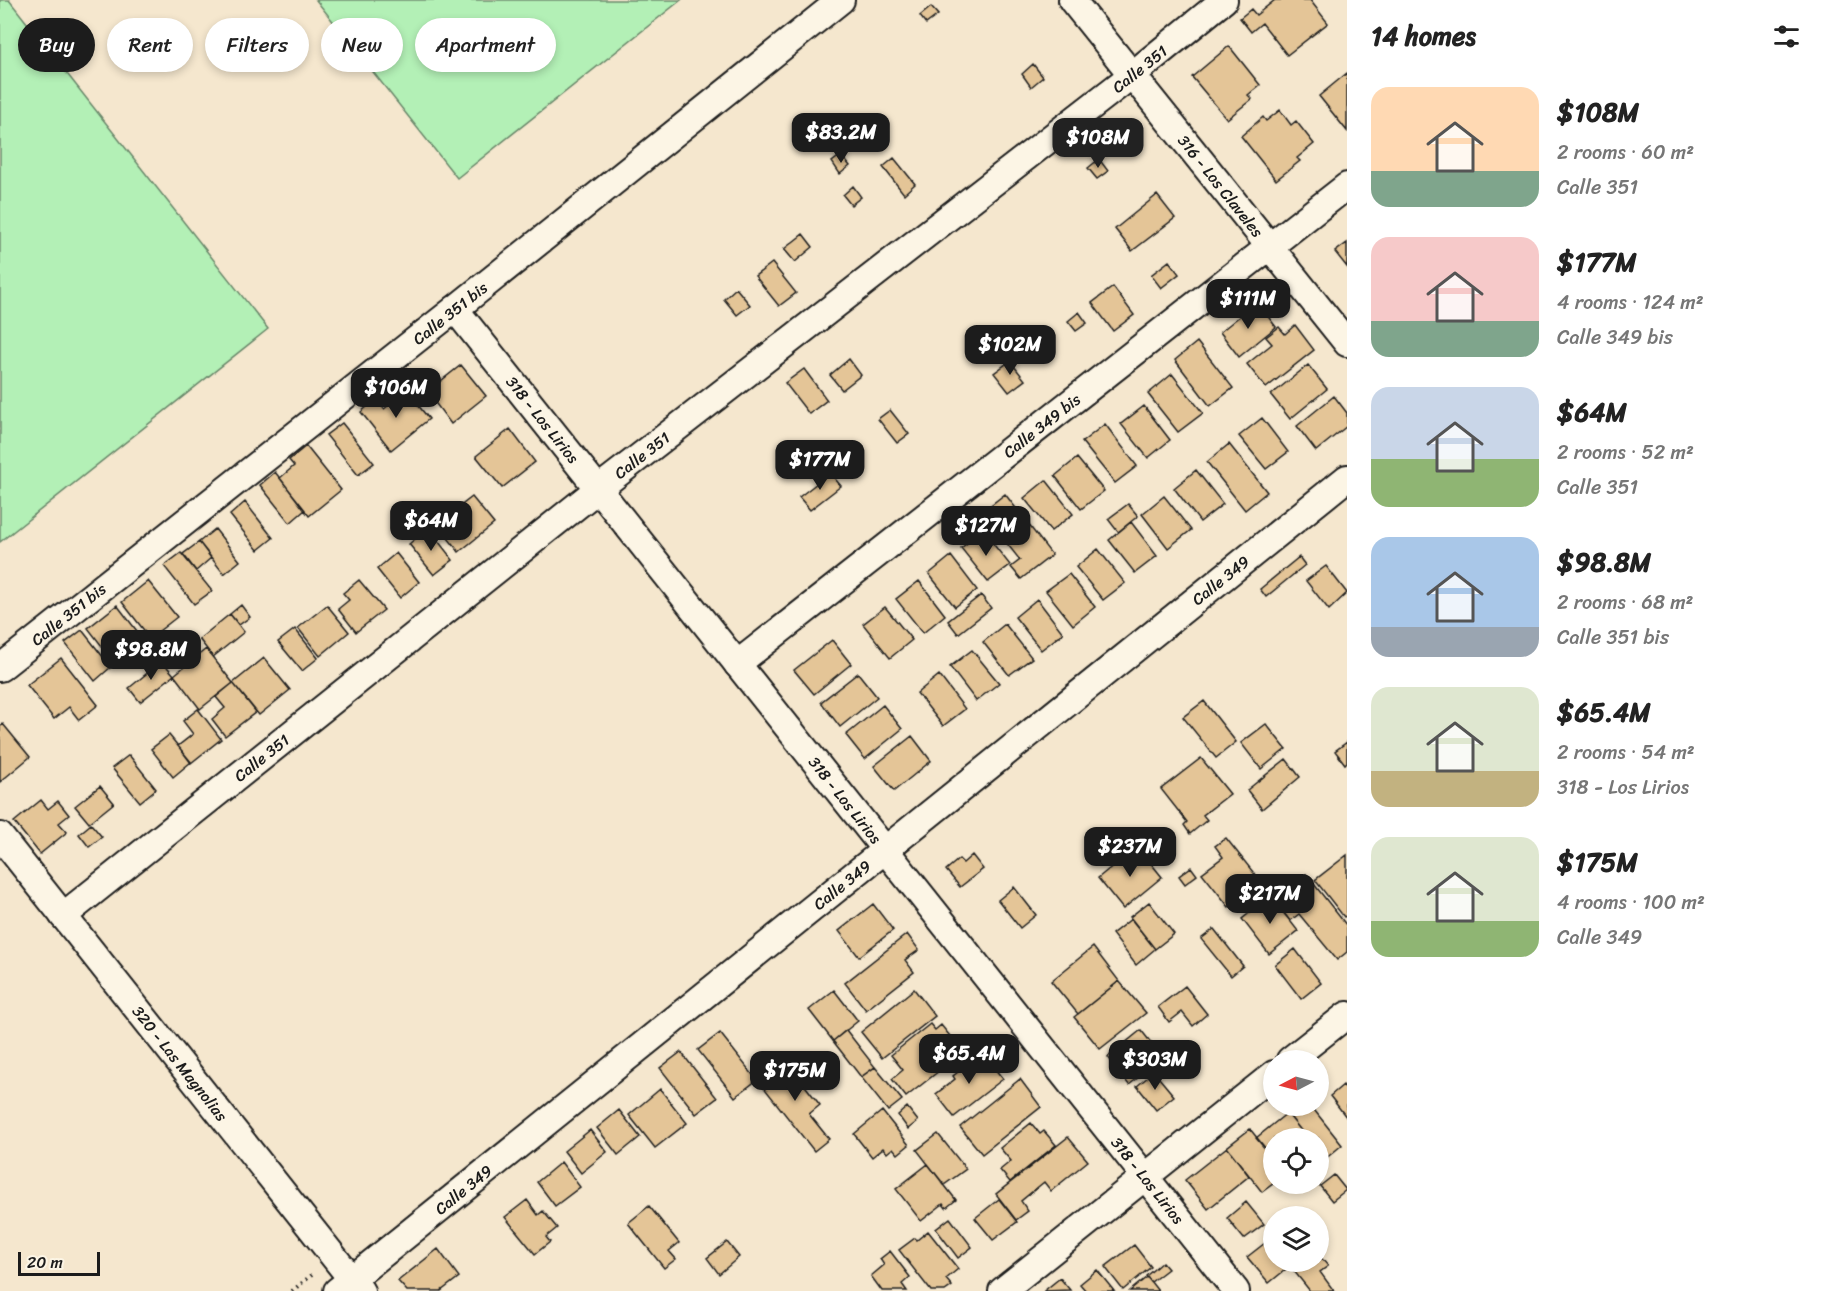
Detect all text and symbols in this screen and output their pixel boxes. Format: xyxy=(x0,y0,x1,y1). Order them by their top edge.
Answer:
text: 14 homes xyxy=(1371,13,1476,59)
chip: Buy xyxy=(18,18,95,72)
chip: Rent xyxy=(107,18,193,72)
chip: Filters xyxy=(205,18,309,72)
chip: New xyxy=(321,18,403,72)
chip: Apartment xyxy=(415,18,556,72)
icon: filters xyxy=(1770,20,1803,53)
street label: Calle 351 xyxy=(1105,37,1174,100)
text: $108M xyxy=(1557,89,1639,135)
icon: home xyxy=(1419,111,1491,183)
pin: $83.2M xyxy=(792,113,890,164)
text: $83.2M xyxy=(806,115,876,150)
pin: $108M xyxy=(1056,118,1140,169)
text: $108M xyxy=(1066,120,1130,155)
street label: 316 - Los Claveles xyxy=(1170,128,1272,244)
text: 2 rooms · 60 m² xyxy=(1557,135,1694,170)
text: Calle 351 xyxy=(1557,170,1638,205)
text: $177M xyxy=(1557,239,1637,285)
icon: home xyxy=(1419,261,1491,333)
street label: Calle 351 bis xyxy=(406,273,494,352)
pin: $111M xyxy=(1206,279,1290,330)
text: $111M xyxy=(1220,281,1276,316)
text: 4 rooms · 124 m² xyxy=(1557,285,1704,320)
text: Calle 349 bis xyxy=(1557,320,1673,355)
pin: $102M xyxy=(968,325,1052,376)
text: $102M xyxy=(979,327,1041,362)
pin: $106M xyxy=(354,368,438,419)
street label: 318 - Los Lirios xyxy=(499,369,587,470)
text: $106M xyxy=(365,370,427,405)
street label: Calle 349 bis xyxy=(996,385,1088,465)
text: $64M xyxy=(1557,389,1627,435)
icon: home xyxy=(1419,411,1491,483)
street label: Calle 351 xyxy=(607,424,677,486)
text: 2 rooms · 52 m² xyxy=(1557,435,1694,470)
pin: $177M xyxy=(778,440,862,491)
text: $177M xyxy=(789,442,851,477)
text: Calle 351 xyxy=(1557,470,1638,505)
pin: $64M xyxy=(395,501,467,552)
text: $64M xyxy=(404,503,458,538)
pin: $127M xyxy=(944,506,1028,557)
text: $127M xyxy=(955,508,1017,543)
text: $98.8M xyxy=(1557,539,1651,585)
street label: Calle 349 xyxy=(1185,547,1256,613)
icon: home xyxy=(1419,561,1491,633)
street label: Calle 351 bis xyxy=(24,575,113,653)
text: 2 rooms · 68 m² xyxy=(1557,585,1693,620)
text: Calle 351 bis xyxy=(1557,620,1669,655)
pin: $98.8M xyxy=(102,630,200,681)
text: $98.8M xyxy=(115,632,187,667)
text: $65.4M xyxy=(1557,689,1650,735)
icon: home xyxy=(1419,711,1491,783)
street label: Calle 351 xyxy=(227,726,296,789)
text: 2 rooms · 54 m² xyxy=(1557,735,1695,770)
street label: 318 - Los Lirios xyxy=(801,749,890,850)
text: 318 - Los Lirios xyxy=(1557,770,1689,805)
pin: $237M xyxy=(1088,827,1172,878)
text: $237M xyxy=(1098,829,1162,864)
text: $175M xyxy=(1557,839,1638,885)
street label: Calle 349 xyxy=(806,852,878,917)
icon: home xyxy=(1419,861,1491,933)
pin: $217M xyxy=(1228,874,1312,925)
text: $217M xyxy=(1239,876,1301,911)
text: 4 rooms · 100 m² xyxy=(1557,885,1705,920)
text: Calle 349 xyxy=(1557,920,1642,955)
street label: 320 - Las Magnolias xyxy=(125,999,236,1128)
pin: $65.4M xyxy=(920,1034,1018,1085)
text: $65.4M xyxy=(933,1036,1005,1071)
pin: $303M xyxy=(1113,1040,1197,1091)
text: $303M xyxy=(1123,1042,1187,1077)
north arrow xyxy=(1263,1050,1329,1116)
map controls xyxy=(1263,1050,1329,1272)
pin: $175M xyxy=(753,1051,837,1102)
text: $175M xyxy=(764,1053,826,1088)
button: locate xyxy=(1263,1128,1329,1194)
street label: 318 - Los Lirios xyxy=(1104,1130,1192,1231)
street label: Calle 349 xyxy=(428,1157,499,1222)
button: layers xyxy=(1263,1206,1329,1272)
text: 20 m xyxy=(27,1248,63,1277)
scale bar xyxy=(18,1249,100,1276)

